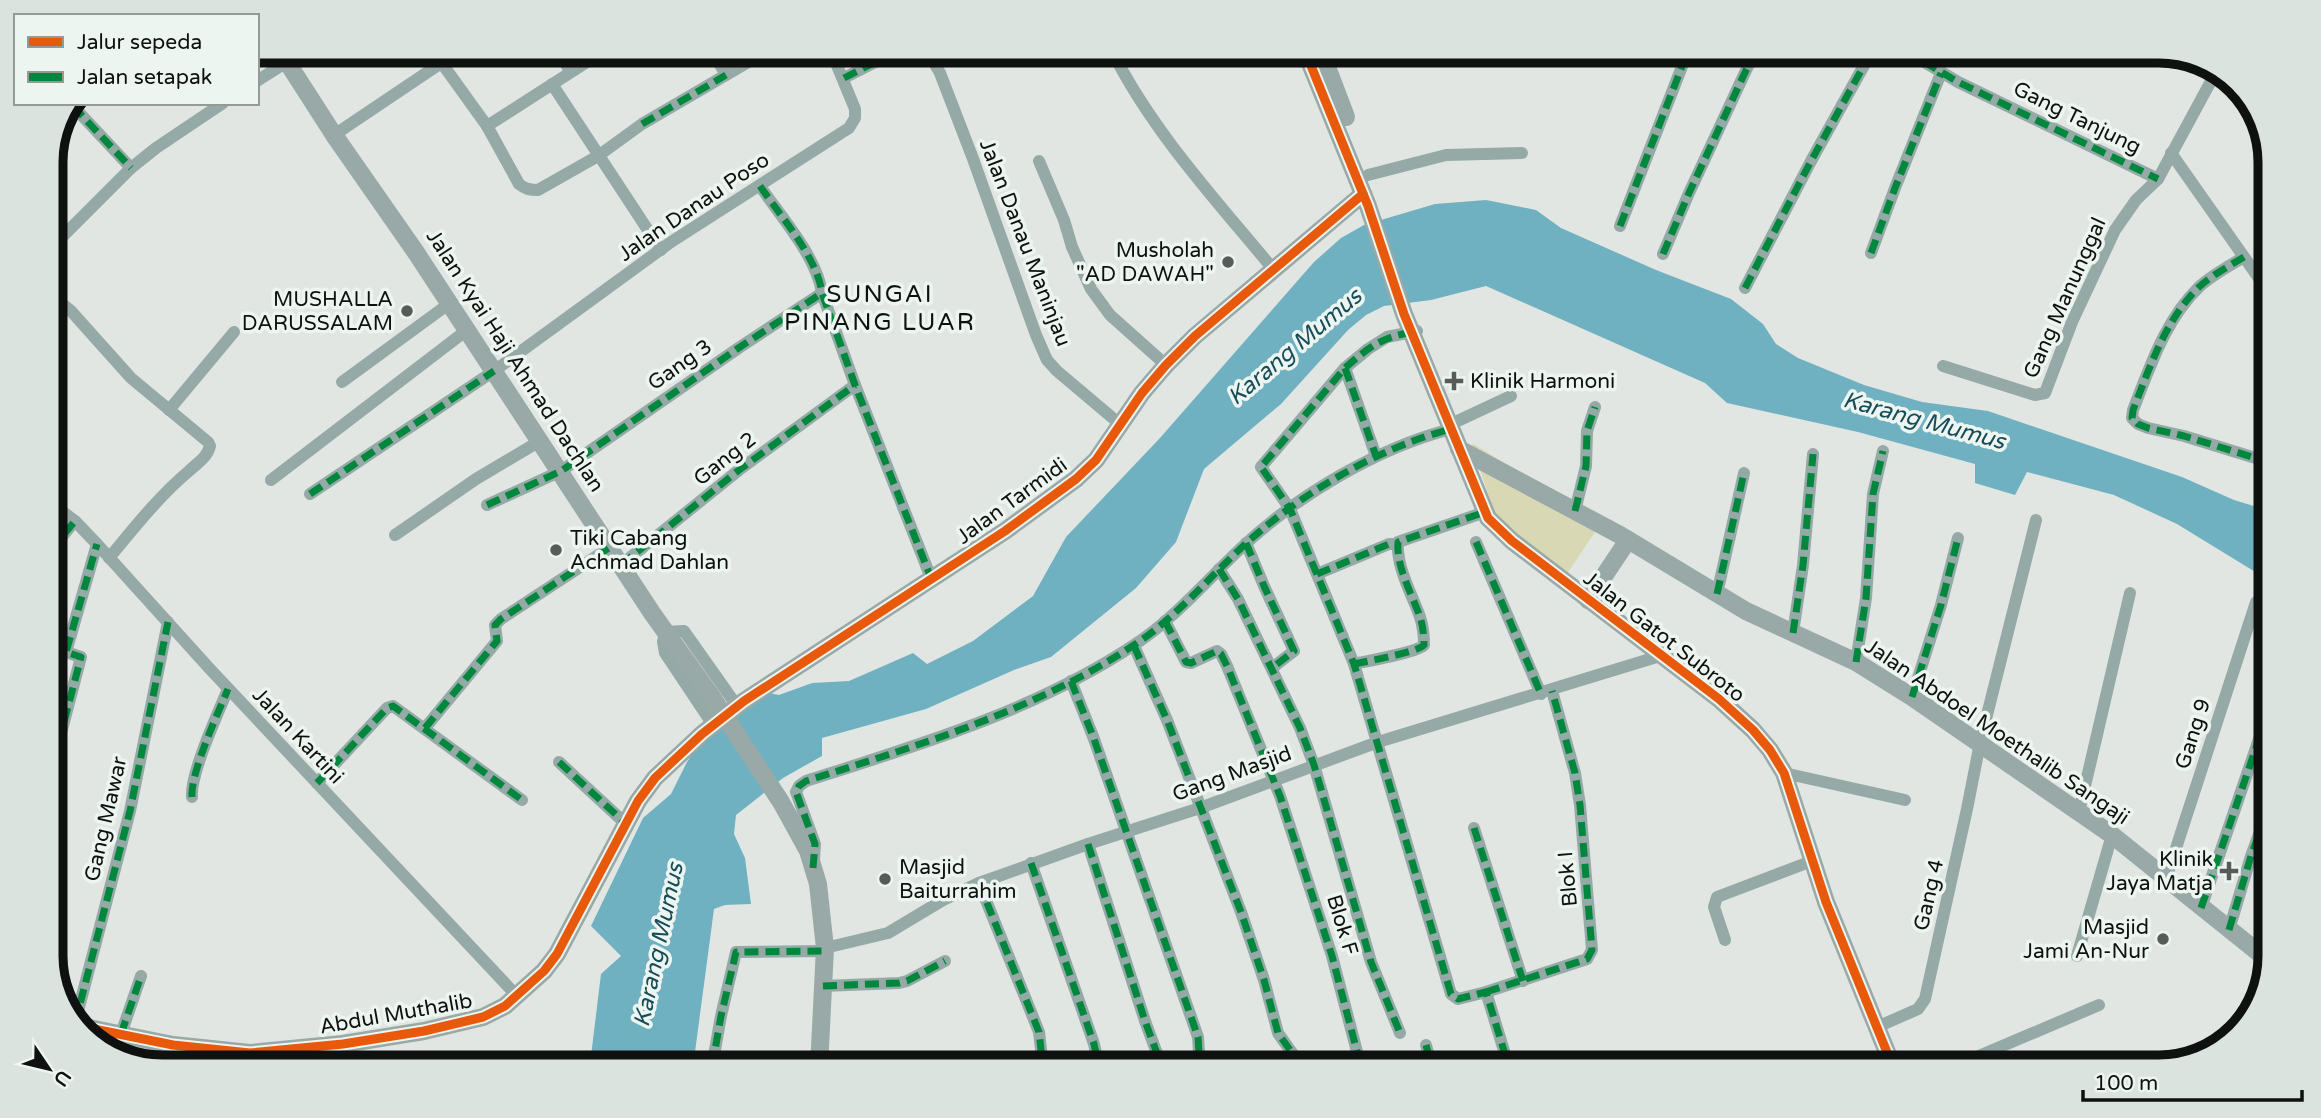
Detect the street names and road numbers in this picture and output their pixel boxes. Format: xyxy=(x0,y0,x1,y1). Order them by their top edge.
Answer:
street label: Gang Tanjung xyxy=(2009,76,2145,160)
street label: Jalan Danau Maninjau xyxy=(974,136,1076,350)
street label: Jalan Danau Poso xyxy=(614,147,774,267)
street label: Gang Manunggal xyxy=(2018,214,2112,382)
street label: Jalan Kyai Haji Ahmad Dachlan xyxy=(421,225,609,497)
street label: Gang 3 xyxy=(643,334,717,396)
street label: Gang 2 xyxy=(689,427,761,491)
street label: Jalan Tarmidi xyxy=(952,452,1072,550)
street label: Jalan Gatot Subroto xyxy=(1578,566,1750,708)
street label: Jalan Abdoel Moethalib Sangaji xyxy=(1860,634,2134,830)
street label: Jalan Kartini xyxy=(247,683,349,789)
street label: Gang 9 xyxy=(2170,696,2216,772)
street label: Gang Masjid xyxy=(1169,741,1295,807)
street label: Gang Mawar xyxy=(79,754,133,884)
street label: Blok I xyxy=(1553,850,1583,908)
street label: Gang 4 xyxy=(1909,857,1949,933)
street label: Blok F xyxy=(1321,892,1363,959)
street label: Abdul Muthalib xyxy=(318,988,474,1040)

